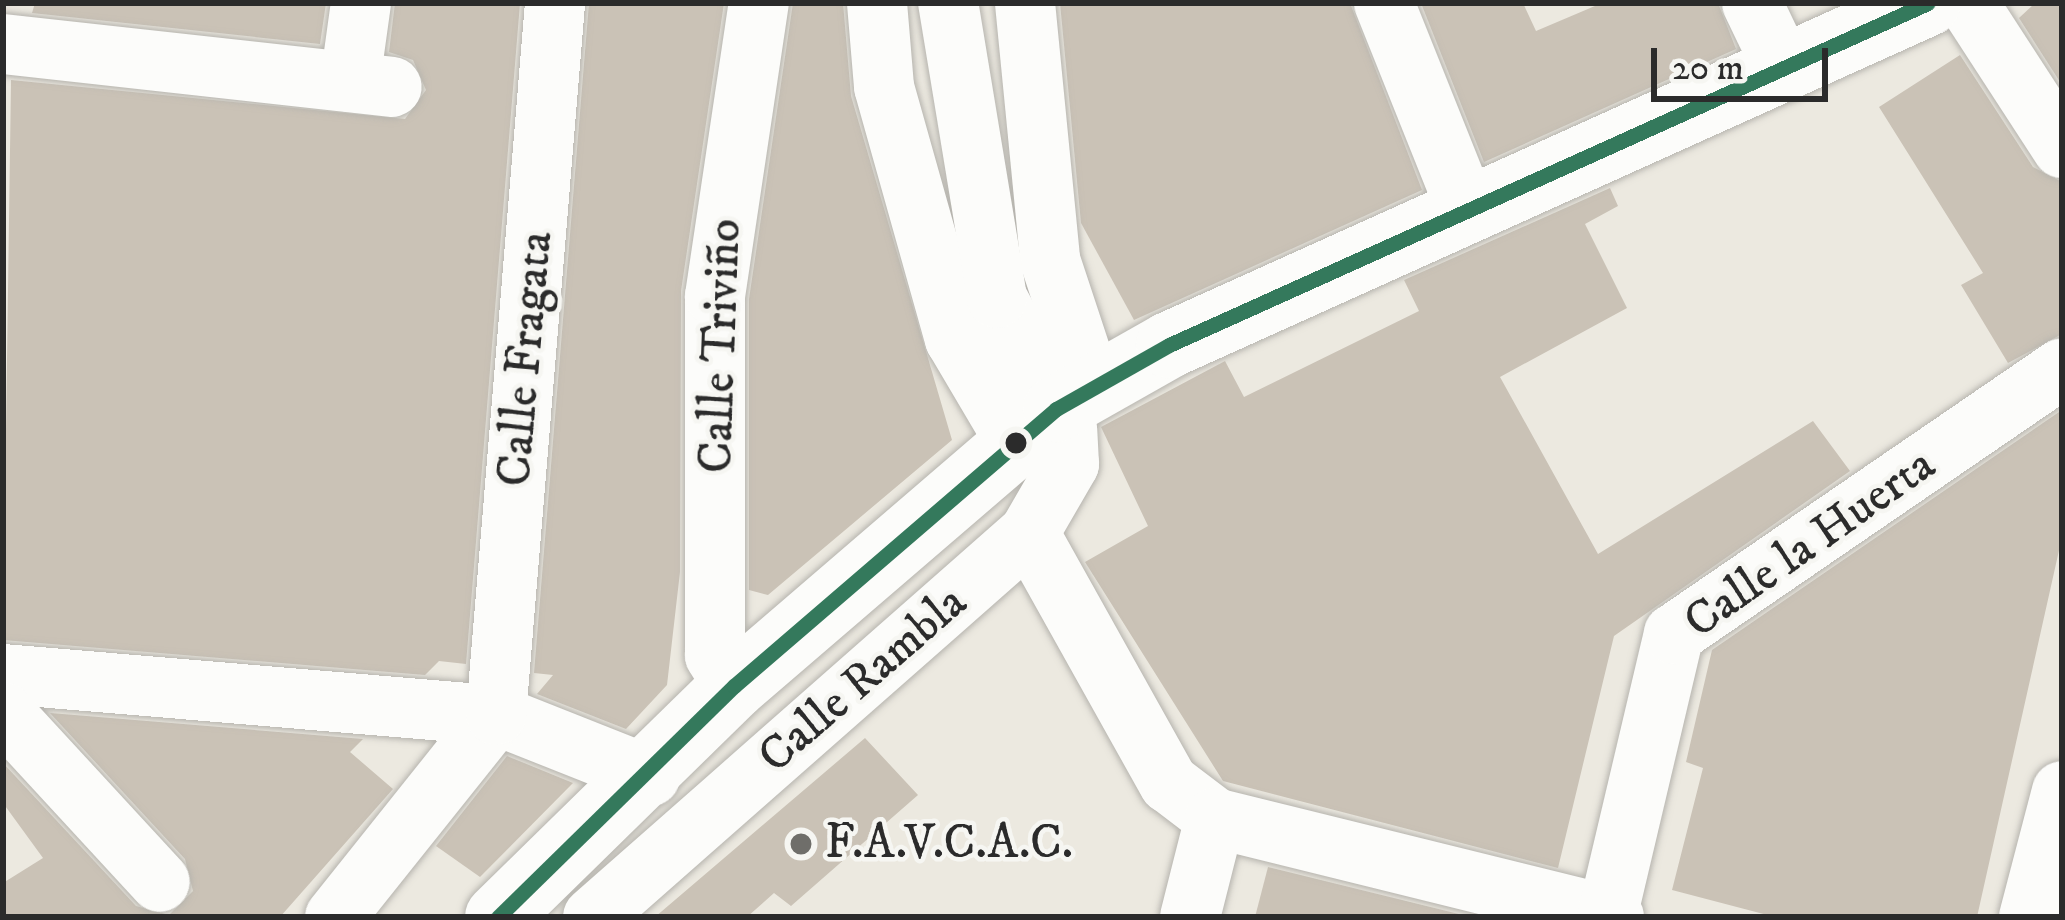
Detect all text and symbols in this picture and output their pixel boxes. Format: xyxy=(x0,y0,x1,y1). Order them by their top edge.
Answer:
scale bar xyxy=(1657,24,1834,98)
text: 20 m xyxy=(1672,46,1744,91)
street label: Calle Triviño xyxy=(688,218,754,474)
street label: Calle Fragata xyxy=(486,229,566,489)
unlabelled marker xyxy=(1005,432,1027,454)
street label: Calle la Huerta xyxy=(1674,437,1946,651)
street label: Calle Rambla xyxy=(747,574,979,786)
place label: F.A.V.C.A.C. xyxy=(825,815,1073,873)
marker: F.A.V.C.A.C. xyxy=(788,831,814,857)

